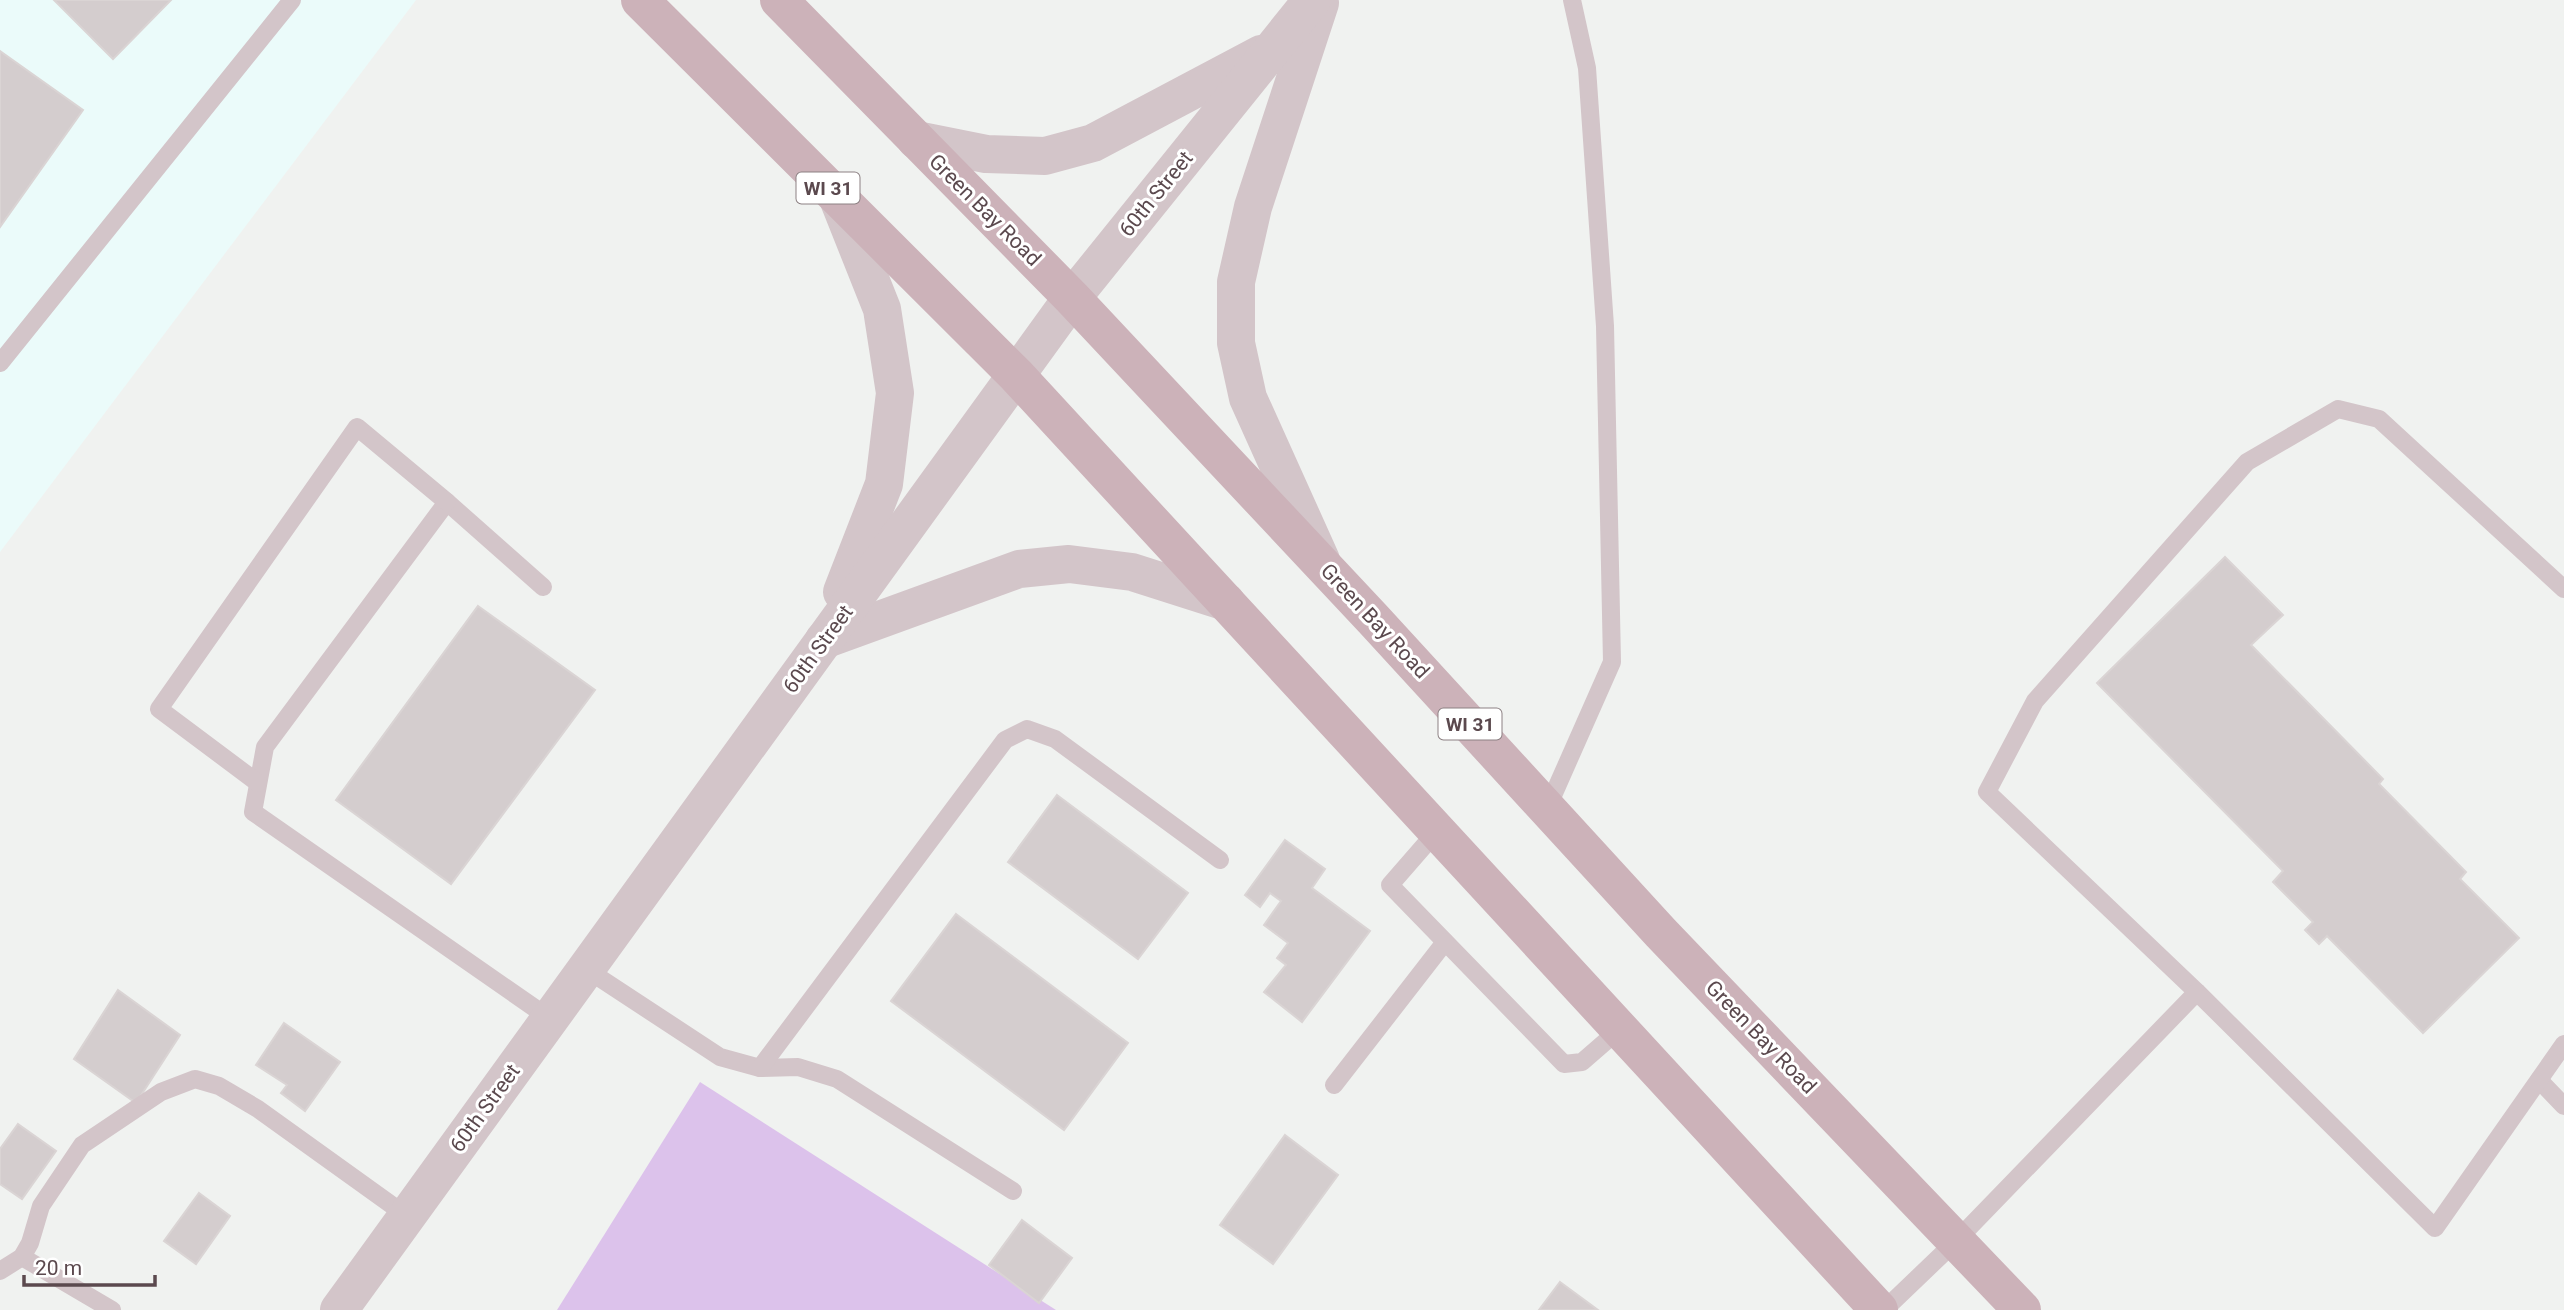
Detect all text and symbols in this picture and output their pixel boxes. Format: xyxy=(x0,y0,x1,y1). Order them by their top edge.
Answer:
street label: 60th Street xyxy=(1114,146,1198,241)
street label: Green Bay Road xyxy=(924,149,1046,271)
road number: WI 31 xyxy=(796,172,860,204)
street label: Green Bay Road xyxy=(1316,559,1434,683)
street label: 60th Street xyxy=(778,600,858,698)
road number: WI 31 xyxy=(1438,708,1502,740)
street label: Green Bay Road xyxy=(1701,975,1821,1099)
street label: 60th Street xyxy=(445,1059,525,1157)
scale bar xyxy=(24,1244,156,1288)
text: 20 m xyxy=(35,1256,82,1280)

